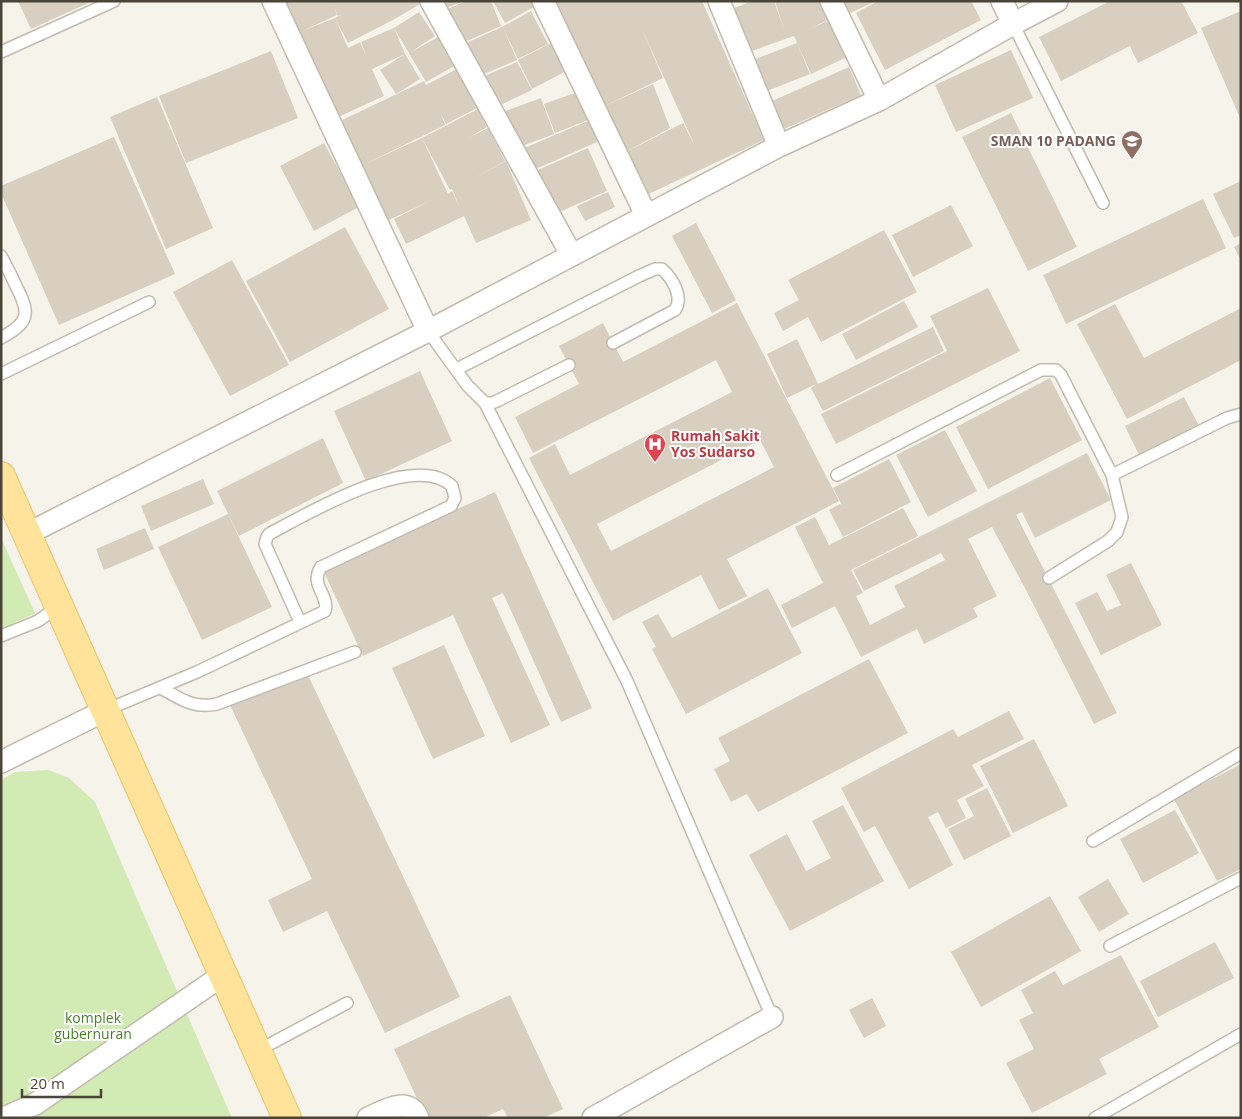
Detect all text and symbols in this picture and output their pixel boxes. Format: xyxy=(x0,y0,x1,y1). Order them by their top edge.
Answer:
school or university icon: SMAN 10 PADANG xyxy=(1120,129,1144,160)
place label: SMAN 10 PADANG xyxy=(991,131,1116,150)
place label: Rumah Sakit Yos Sudarso xyxy=(671,426,760,461)
hospital icon: Rumah Sakit Yos Sudarso xyxy=(643,432,667,463)
park label: komplek gubernuran xyxy=(54,1008,132,1043)
scale bar xyxy=(22,1066,101,1098)
text: 20 m xyxy=(30,1073,65,1093)

